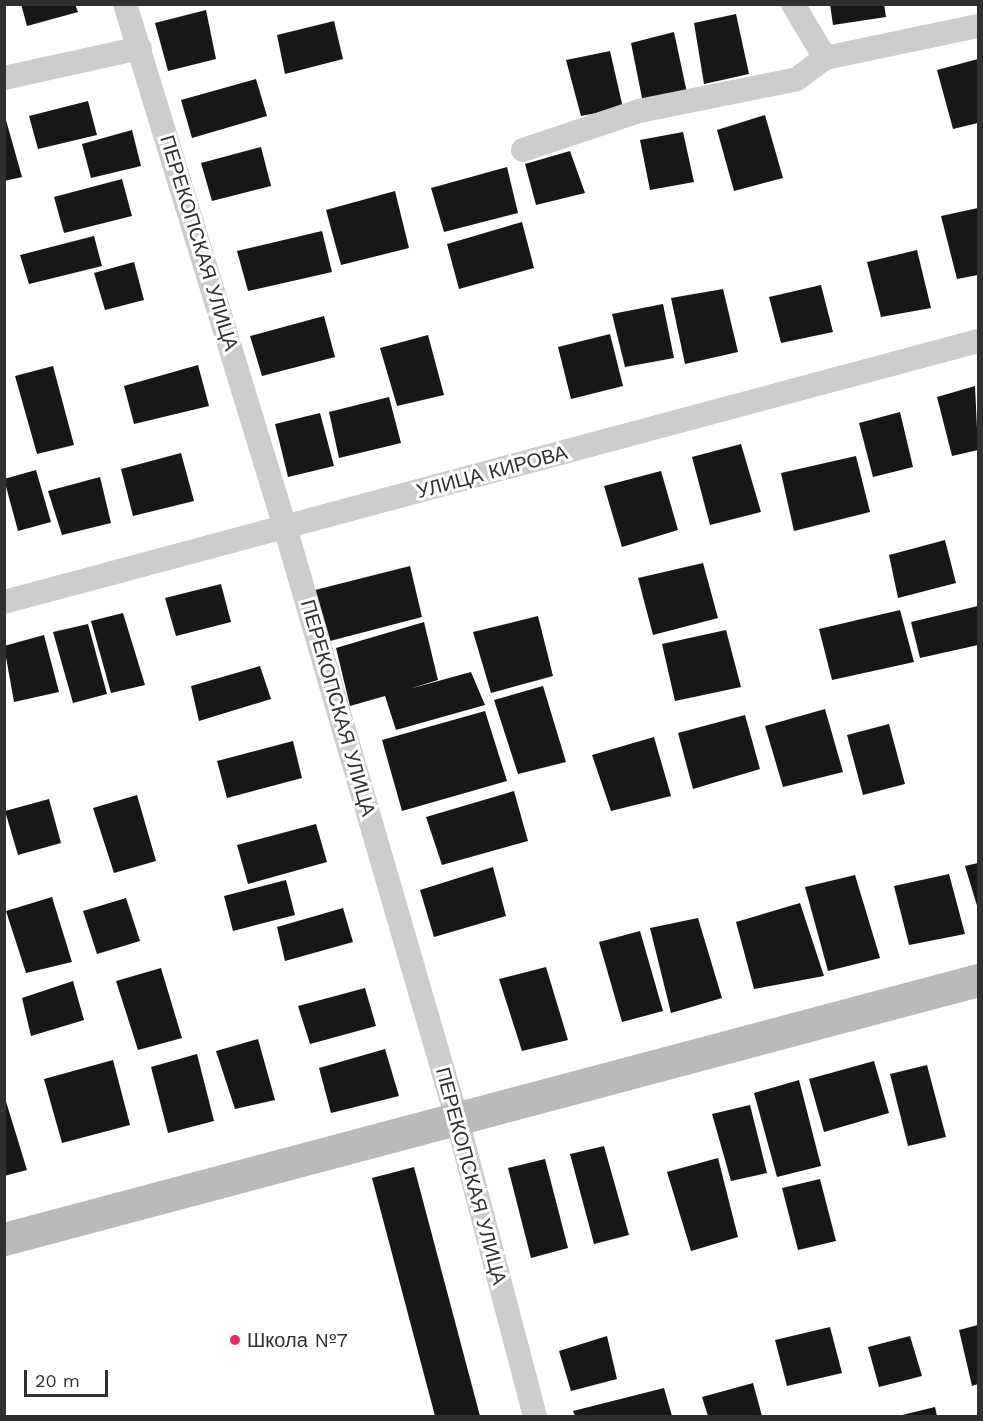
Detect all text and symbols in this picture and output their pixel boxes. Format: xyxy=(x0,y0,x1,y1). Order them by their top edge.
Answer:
street label: ПЕРЕКОПСКАЯ УЛИЦА xyxy=(155,132,243,354)
street label: УЛИЦА КИРОВА xyxy=(414,440,570,504)
street label: ПЕРЕКОПСКАЯ УЛИЦА xyxy=(296,597,380,819)
street label: ПЕРЕКОПСКАЯ УЛИЦА xyxy=(430,1065,512,1287)
place label: Школа №7 xyxy=(247,1328,348,1352)
marker: Школа №7 xyxy=(228,1333,242,1347)
scale bar xyxy=(27,1358,111,1396)
text: 20 m xyxy=(35,1370,80,1391)

